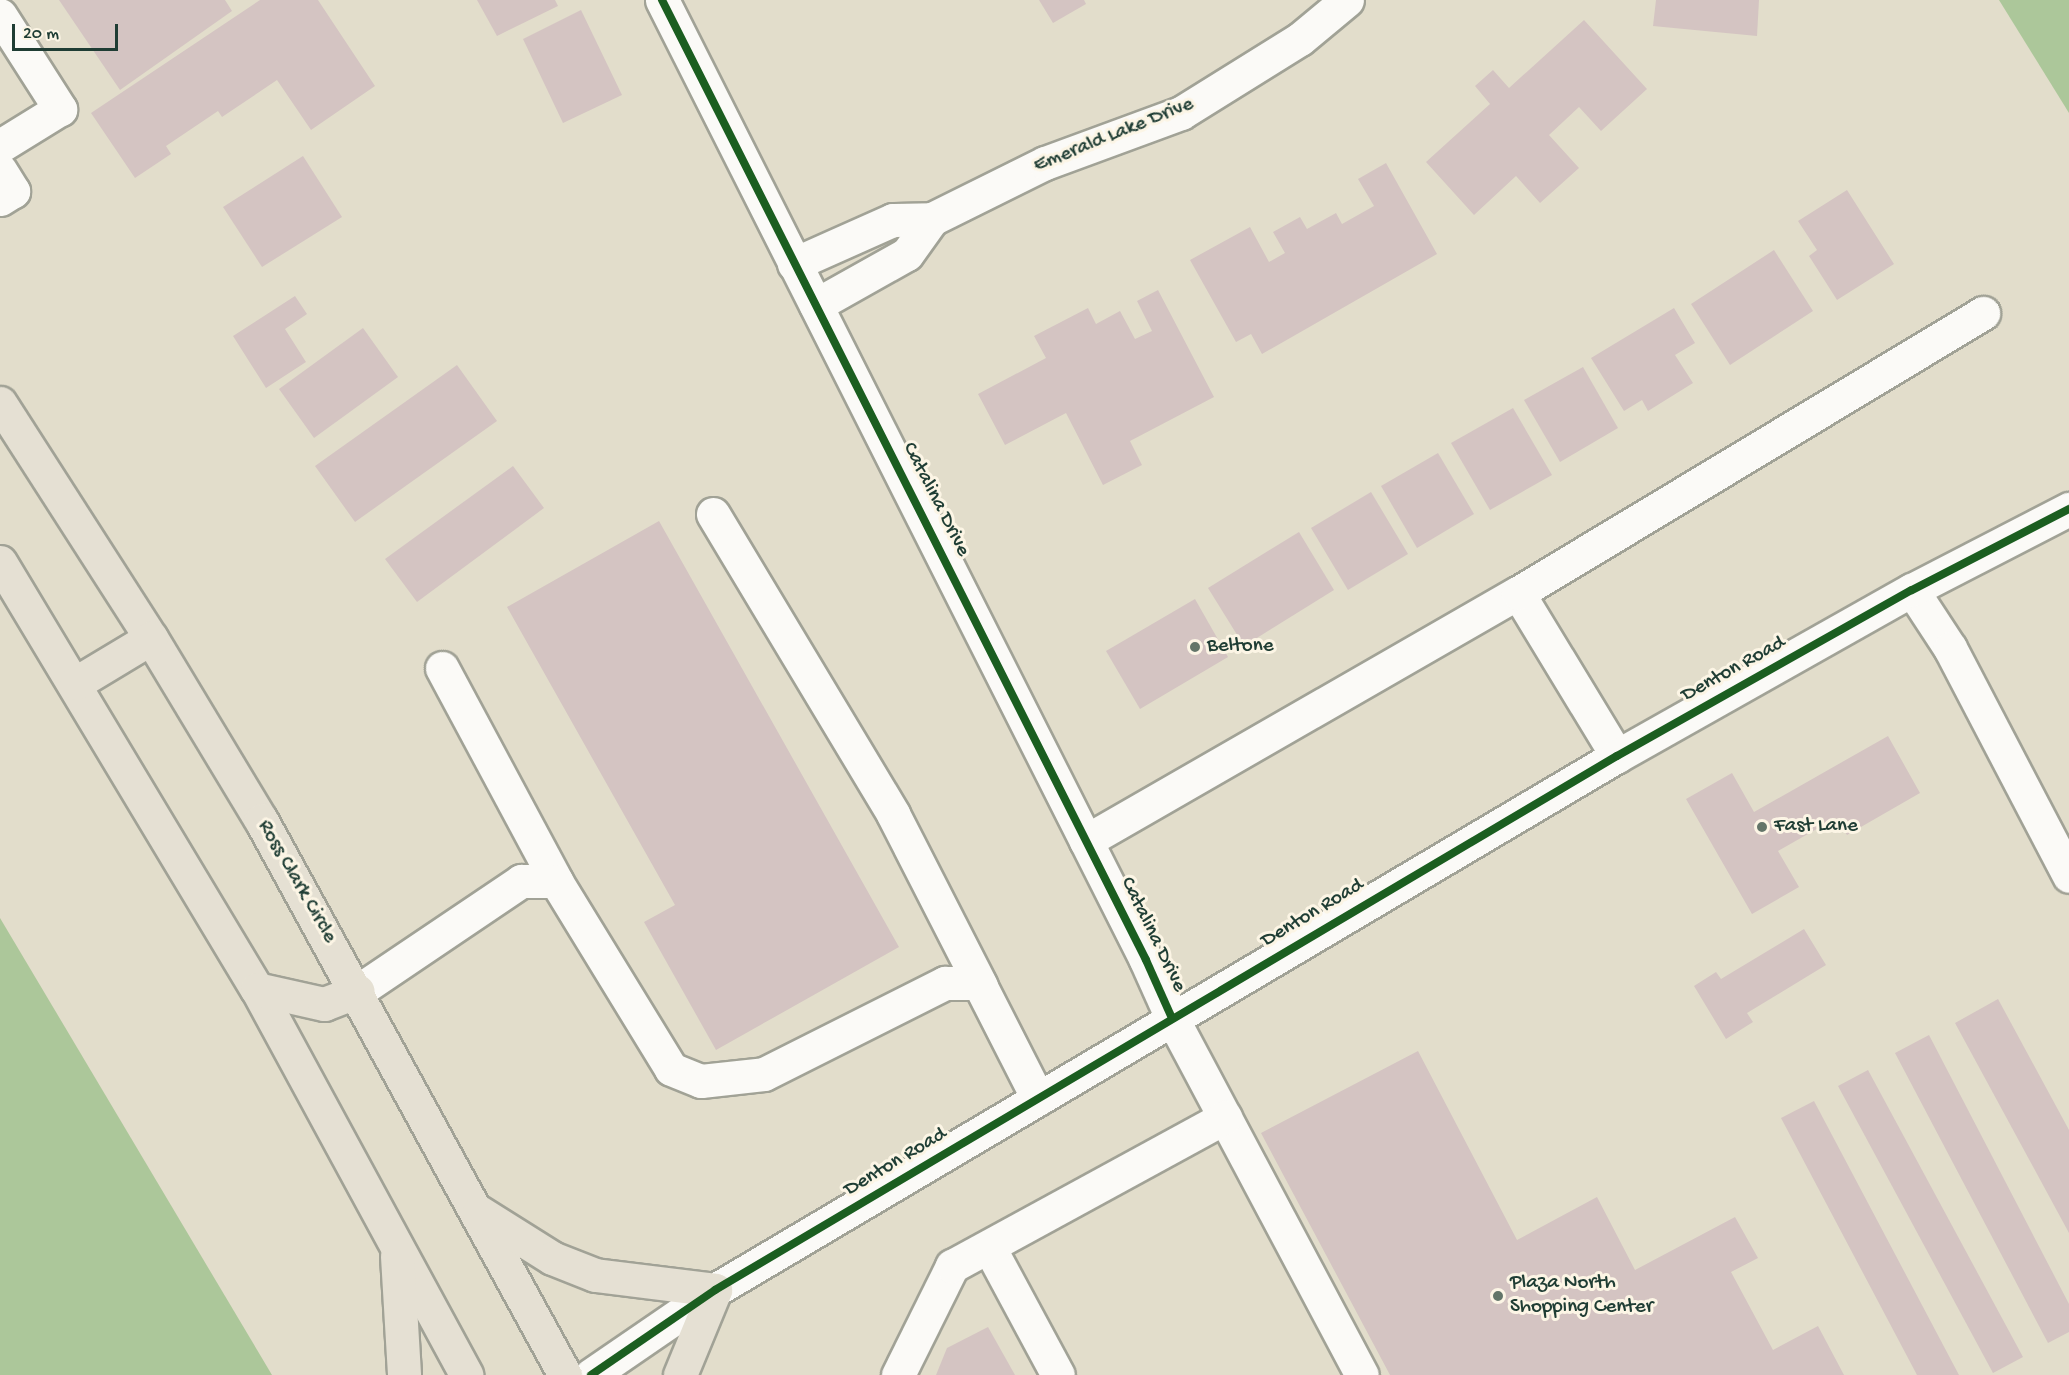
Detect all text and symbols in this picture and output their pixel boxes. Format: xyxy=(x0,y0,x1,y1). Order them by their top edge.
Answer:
scale bar xyxy=(15,12,122,50)
text: 20 m xyxy=(23,24,59,45)
street label: Emerald Lake Drive xyxy=(1030,92,1198,180)
street label: Catalina Drive xyxy=(895,439,975,561)
street label: Denton Road xyxy=(1678,631,1790,709)
place label: Beltone xyxy=(1207,634,1273,660)
marker: Beltone xyxy=(1188,640,1202,654)
place label: Fast Lane xyxy=(1774,814,1858,840)
street label: Ross Clark Circle xyxy=(251,816,341,948)
marker: Fast Lane xyxy=(1755,820,1769,834)
street label: Catalina Drive xyxy=(1113,873,1191,997)
street label: Denton Road xyxy=(1257,874,1369,954)
street label: Denton Road xyxy=(840,1123,952,1203)
place label: Plaza North Shopping Center xyxy=(1510,1271,1653,1321)
marker: Plaza North Shopping Center xyxy=(1491,1289,1505,1303)

